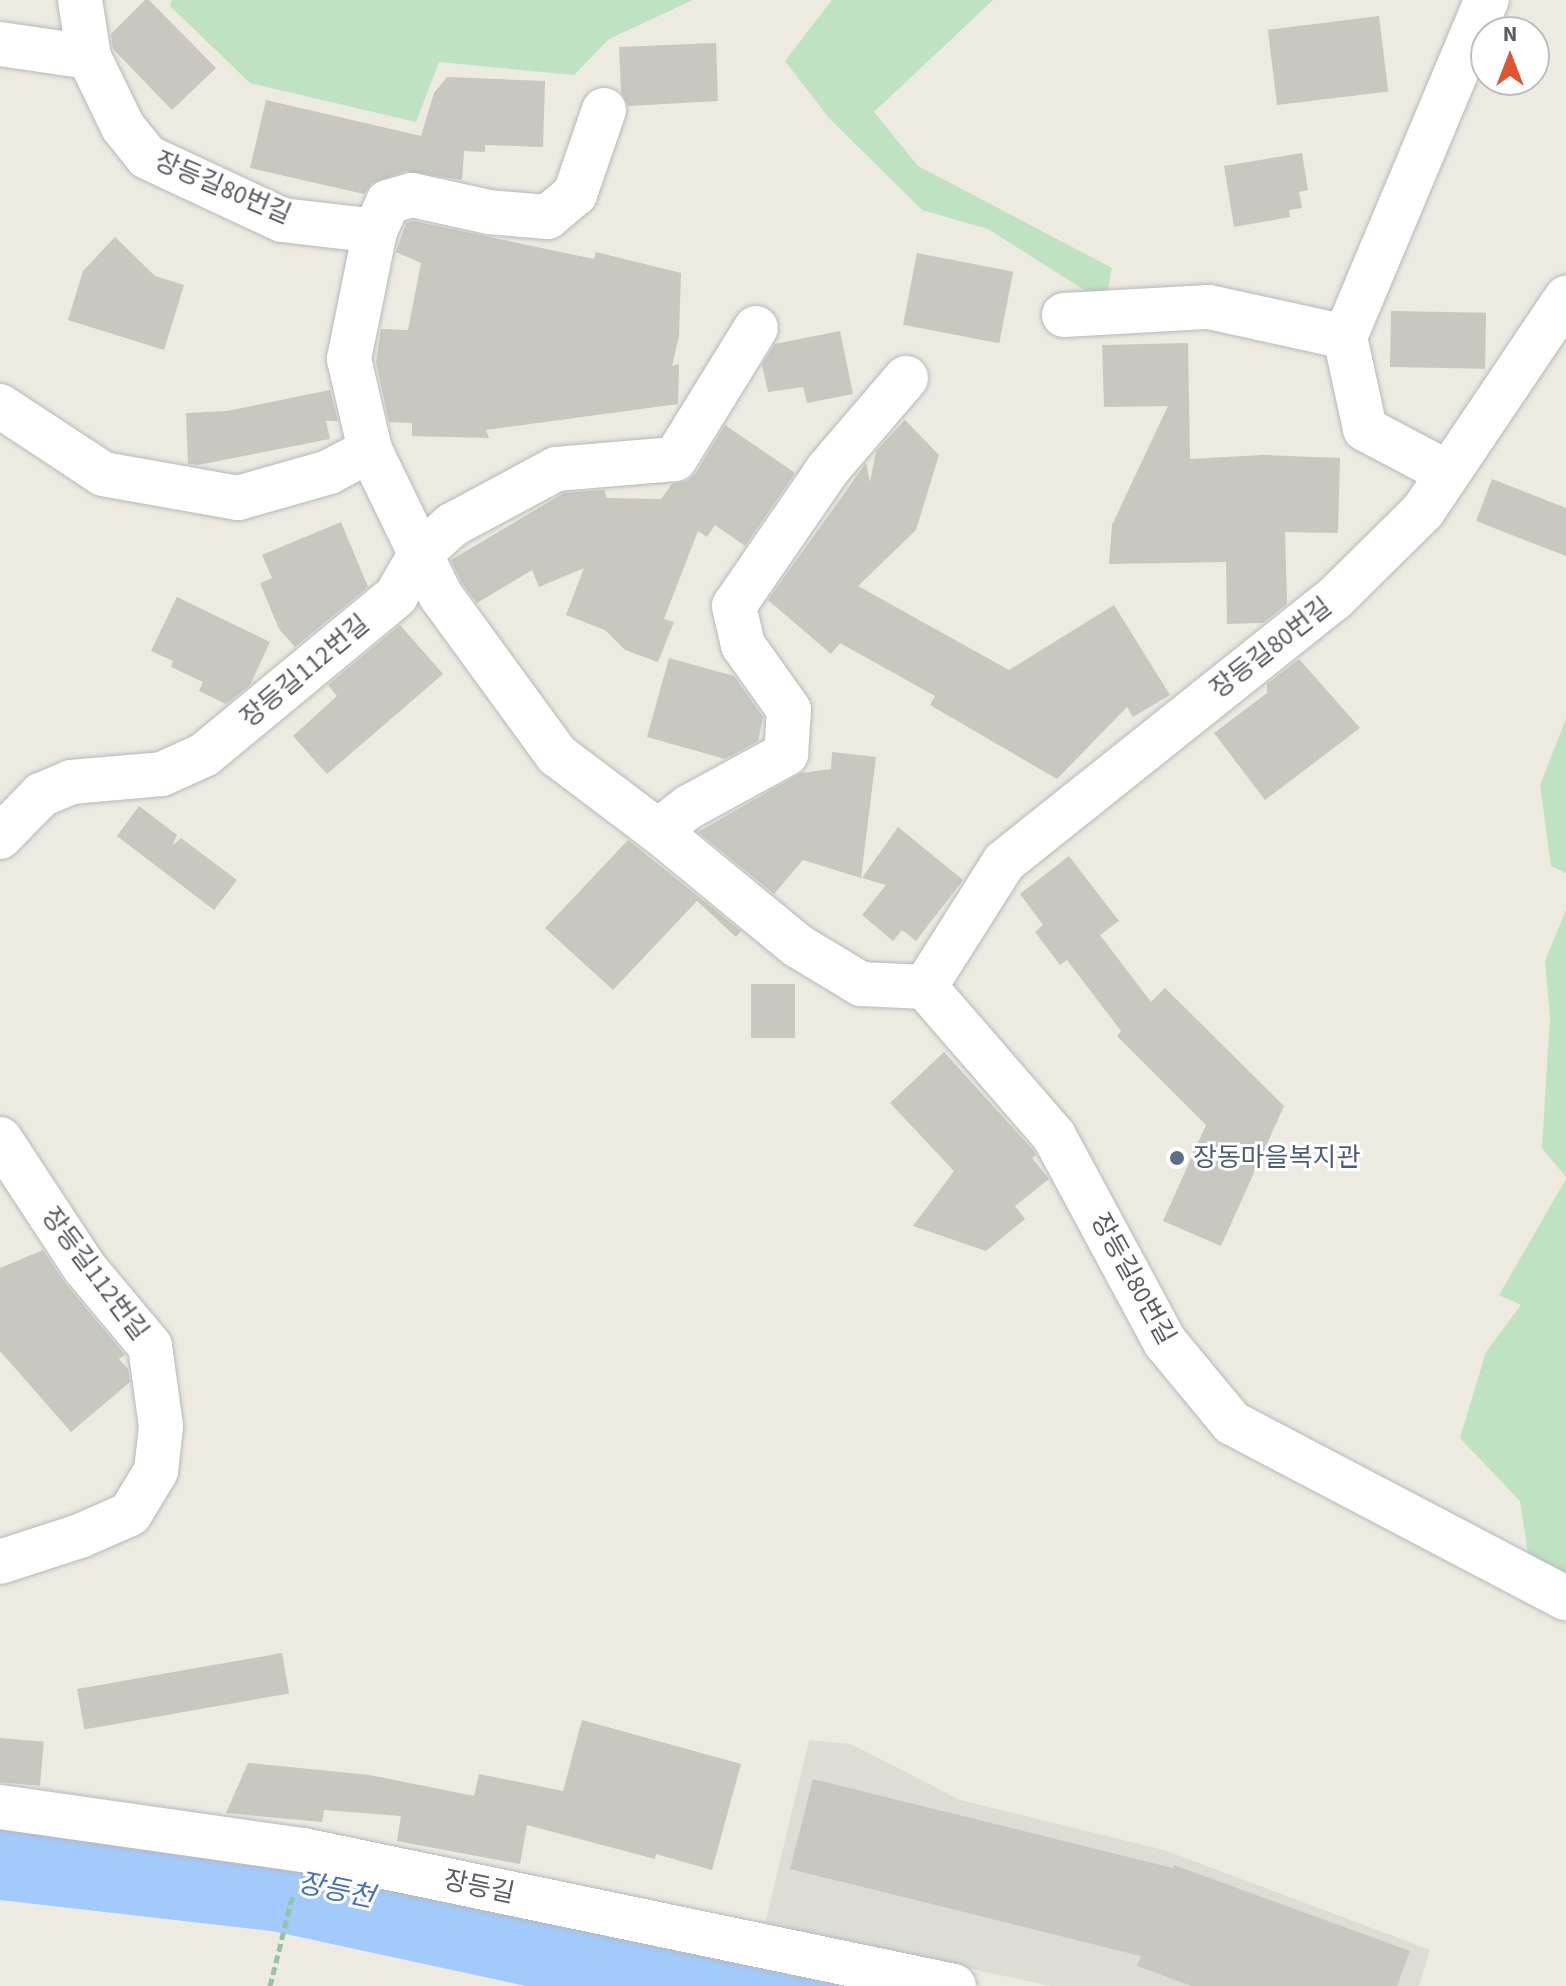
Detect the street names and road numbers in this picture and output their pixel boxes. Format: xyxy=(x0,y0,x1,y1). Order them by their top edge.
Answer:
street label: 장등길80번길 xyxy=(150,145,296,231)
street label: 장등길80번길 xyxy=(1204,591,1338,705)
street label: 장등길112번길 xyxy=(234,608,376,734)
street label: 장등길112번길 xyxy=(35,1201,155,1347)
street label: 장등길80번길 xyxy=(1084,1208,1182,1350)
street label: 장등길 xyxy=(441,1864,517,1910)

